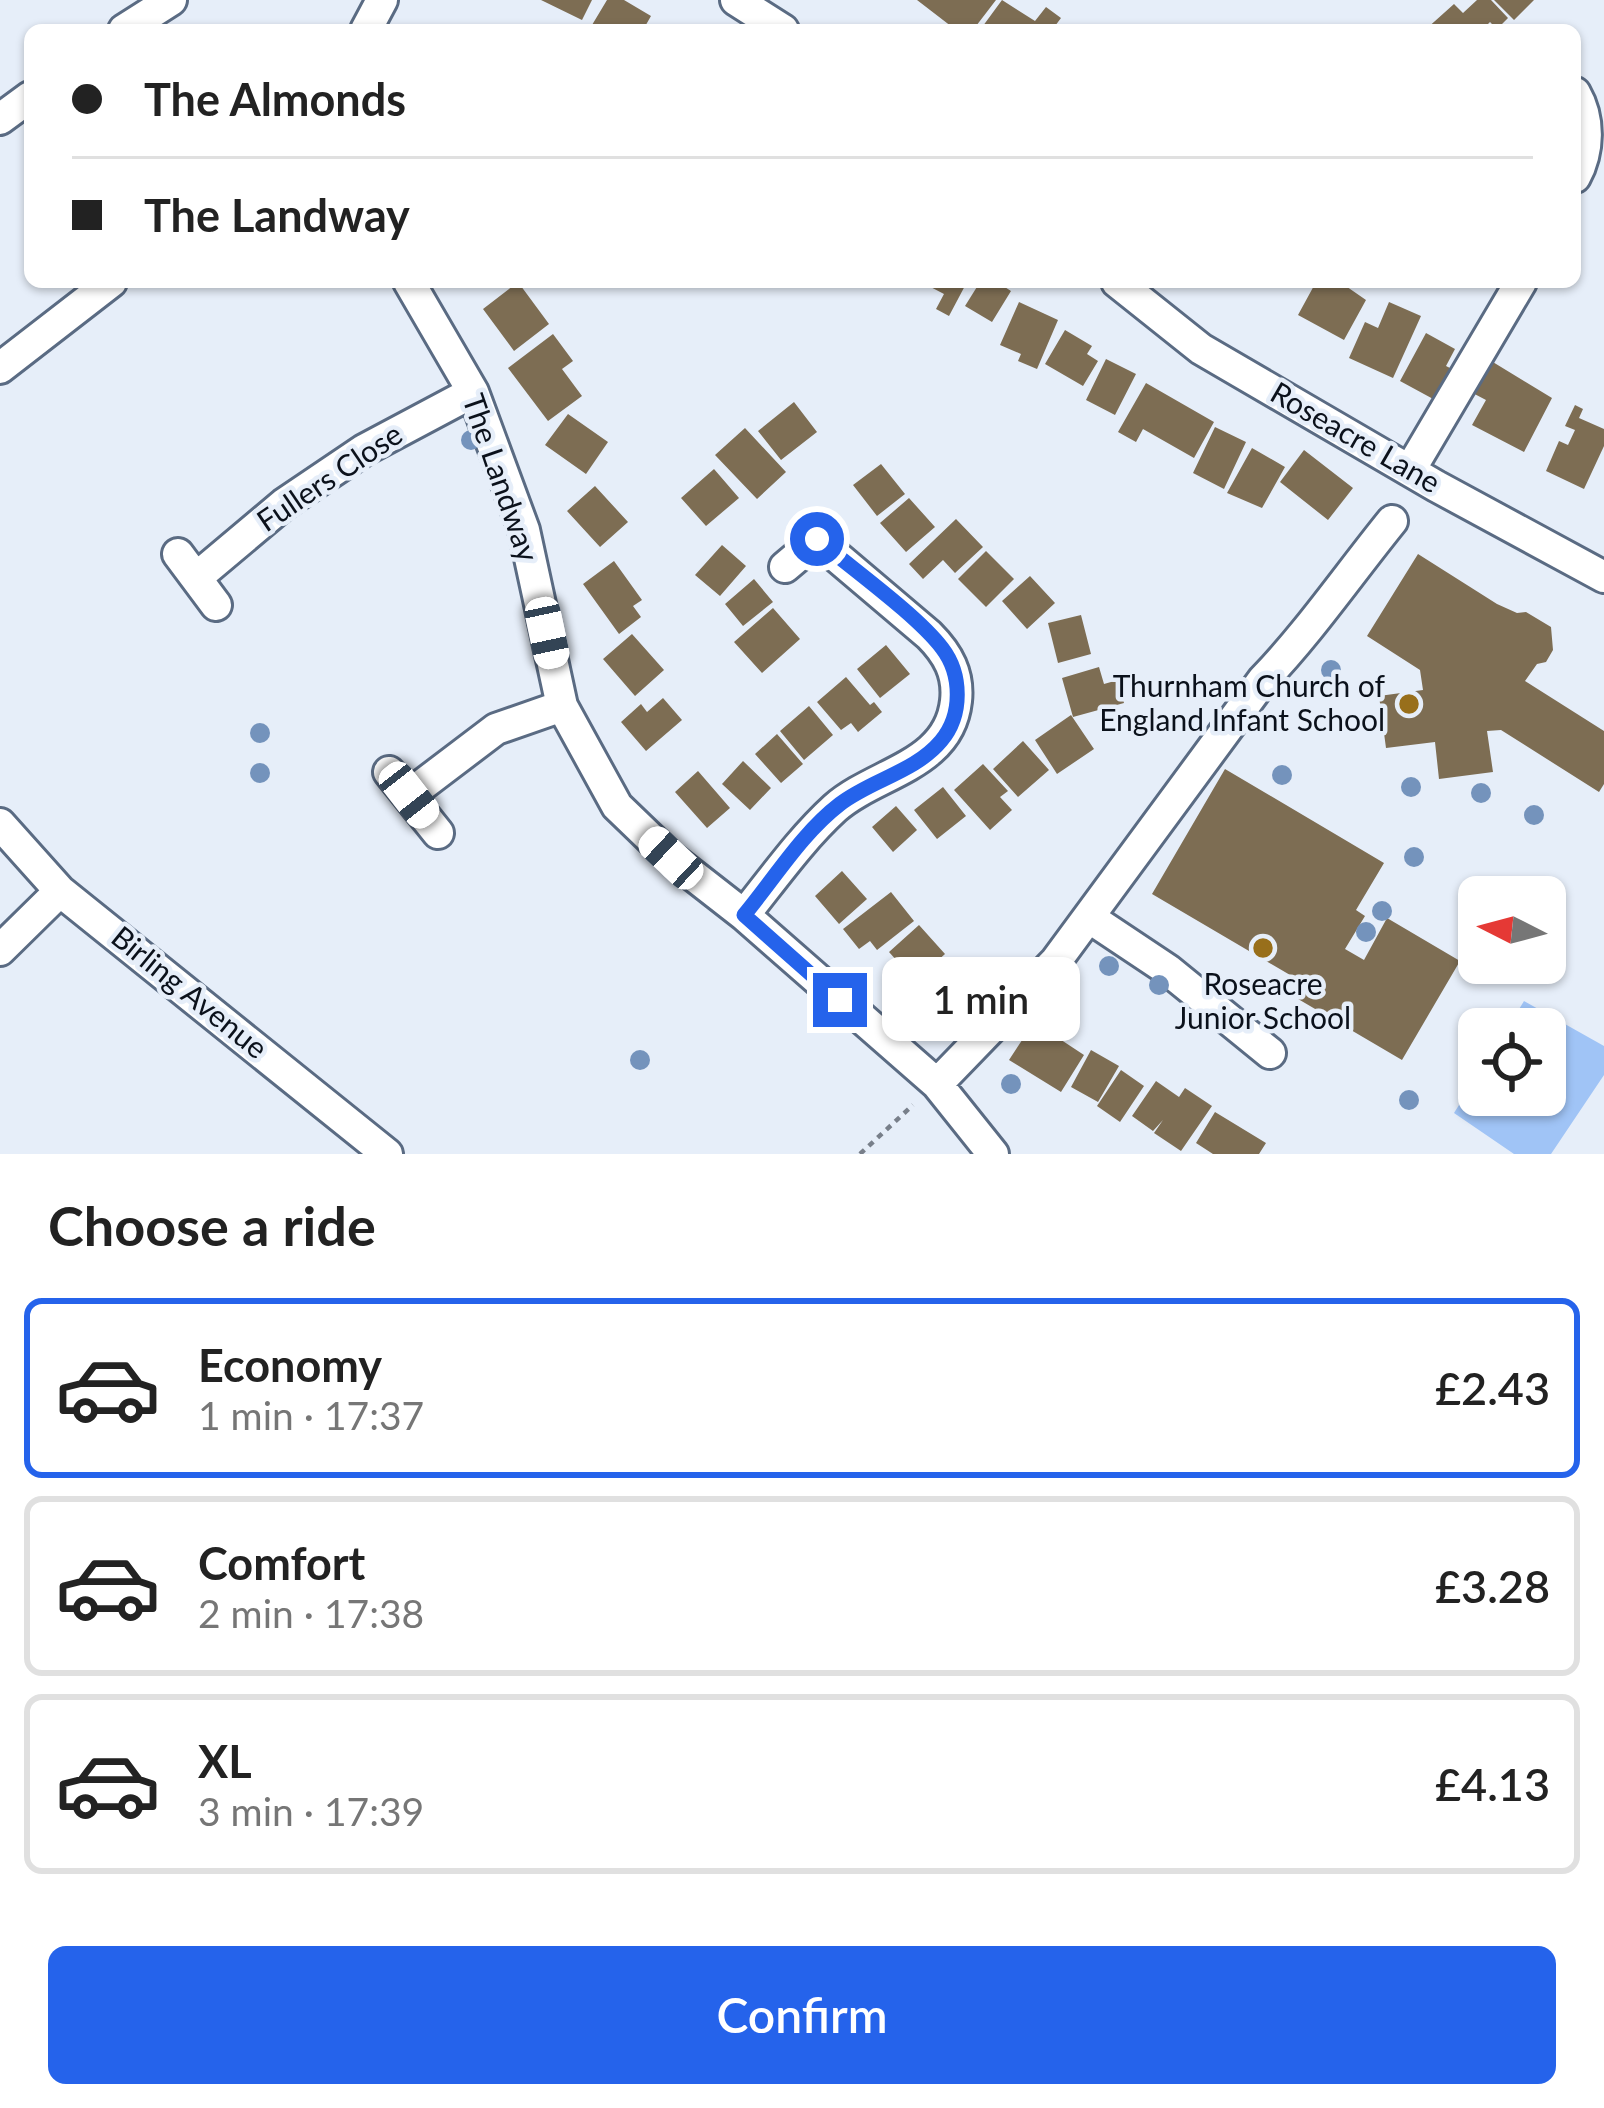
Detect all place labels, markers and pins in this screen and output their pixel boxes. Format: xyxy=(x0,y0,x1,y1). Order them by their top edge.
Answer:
place label: Thurnham Church of England Infant School xyxy=(1099,667,1385,737)
marker: Thurnham Church of England Infant School xyxy=(1396,691,1422,717)
marker: Roseacre Junior School xyxy=(1250,935,1276,961)
place label: Roseacre Junior School xyxy=(1175,965,1351,1035)

